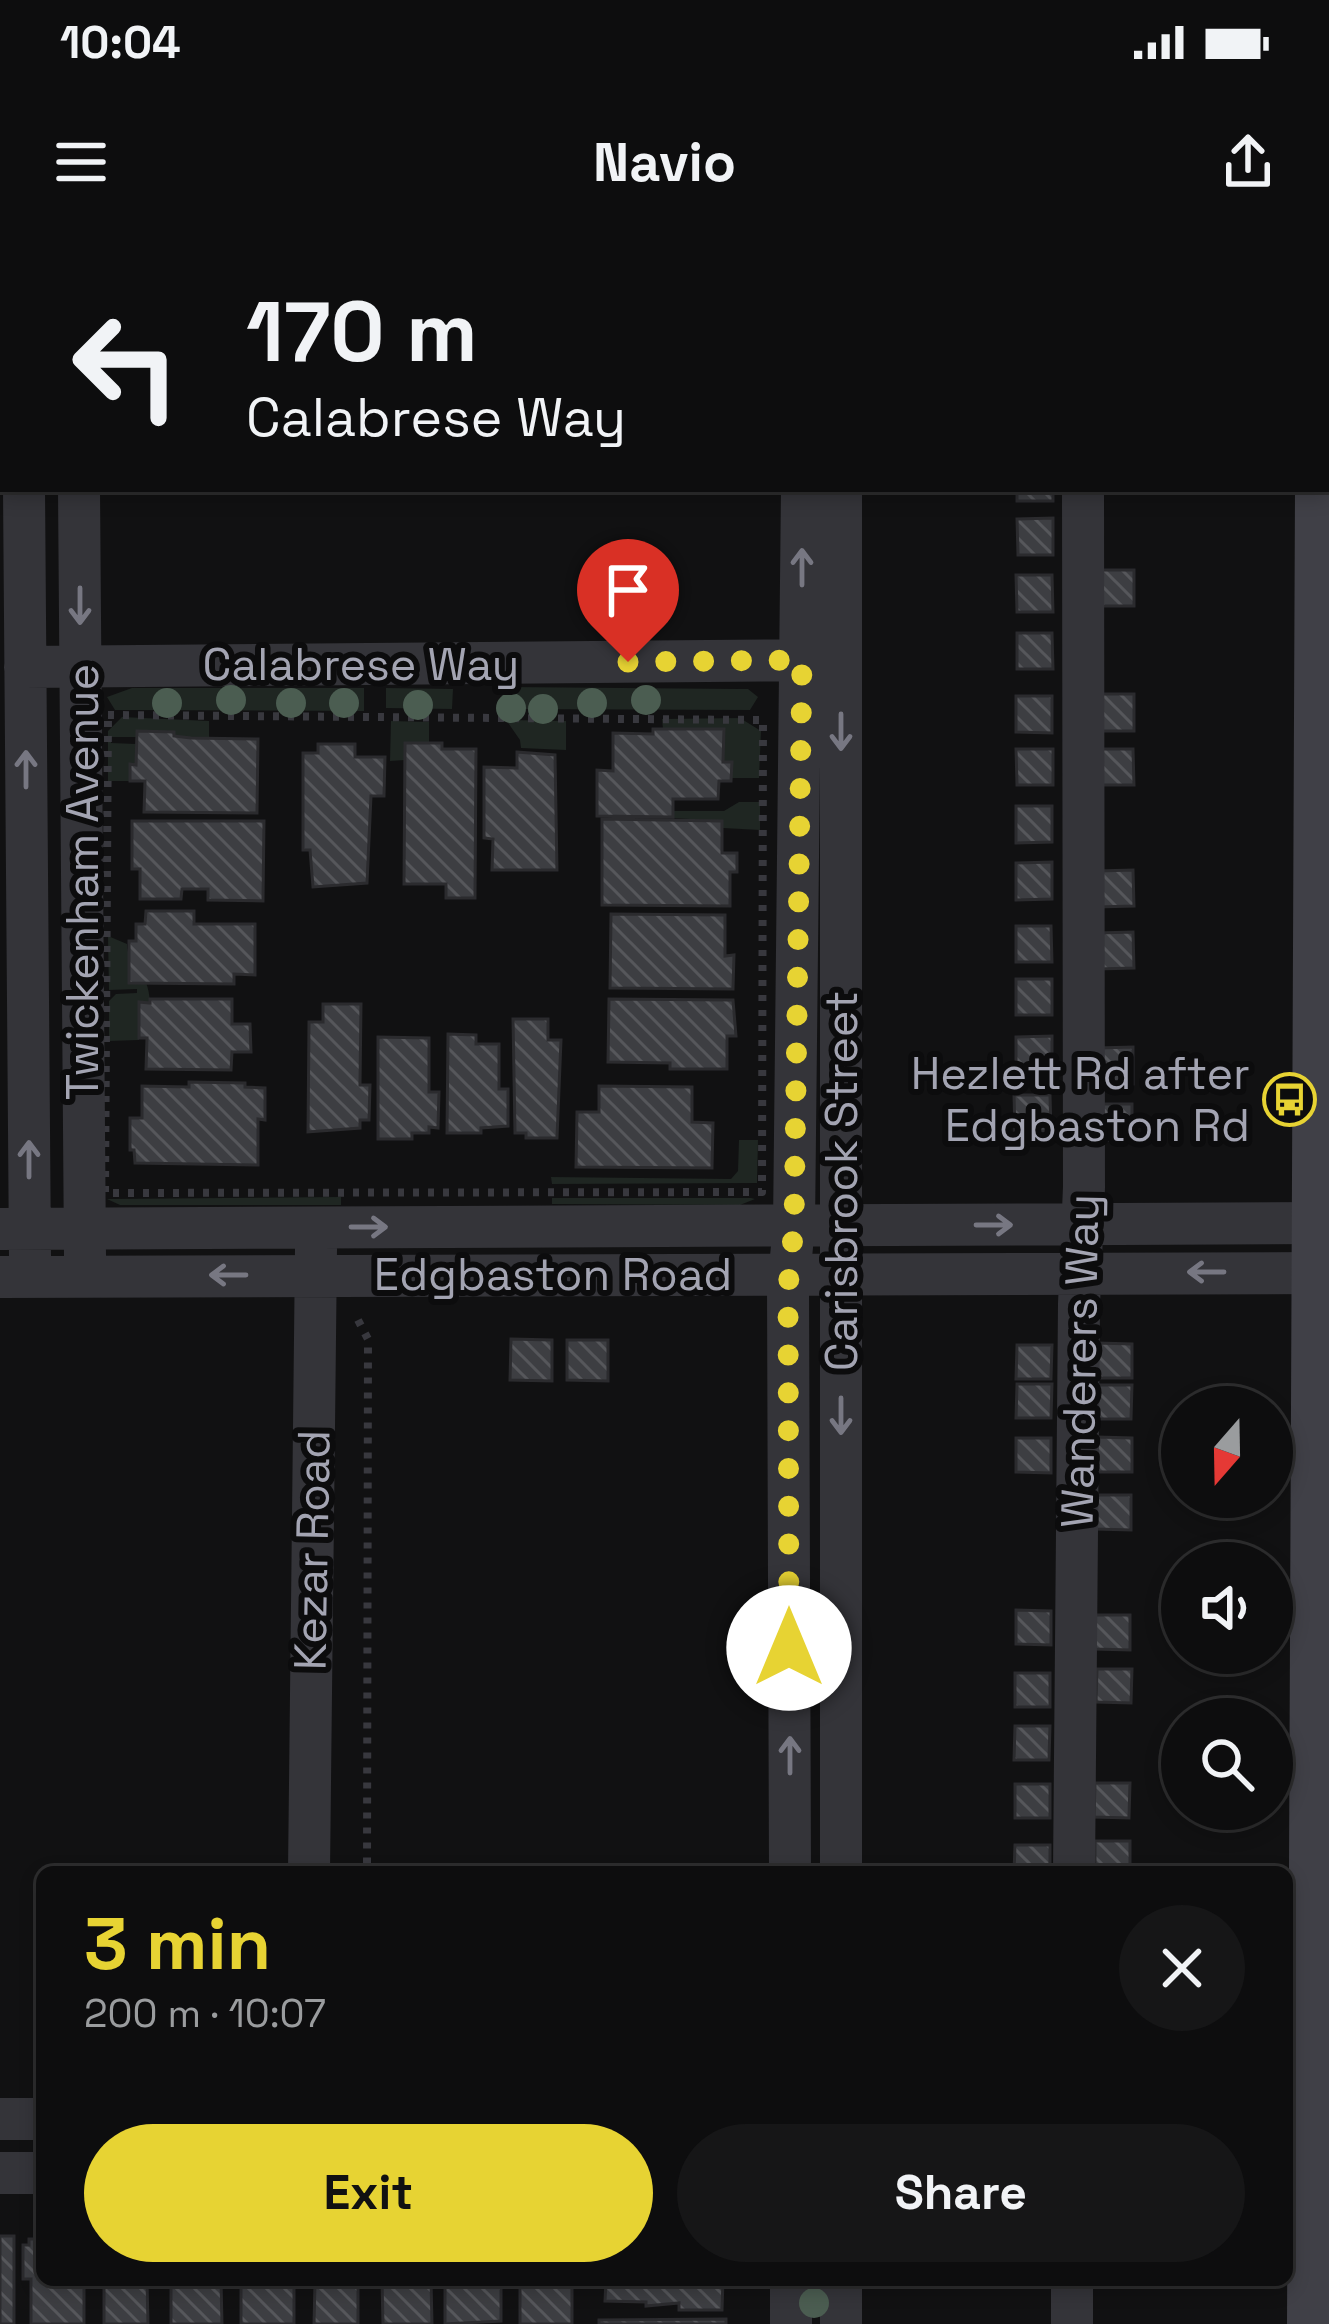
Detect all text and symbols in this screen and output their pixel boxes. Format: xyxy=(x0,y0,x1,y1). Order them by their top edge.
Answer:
text: 10:04 xyxy=(60,14,181,71)
text: Navio xyxy=(593,128,736,197)
icon: menu xyxy=(48,129,114,195)
icon: share xyxy=(1215,129,1281,195)
text: 170 m xyxy=(246,278,478,386)
icon: left xyxy=(48,288,204,444)
text: Calabrese Way xyxy=(246,383,626,452)
pin xyxy=(577,539,679,662)
one-way arrow xyxy=(791,548,813,587)
icon: arrive xyxy=(595,557,661,623)
one-way arrow xyxy=(69,586,91,625)
street label: Calabrese Way xyxy=(203,636,519,693)
street label: Twickenham Avenue xyxy=(54,664,111,1100)
one-way arrow xyxy=(830,712,852,751)
one-way arrow xyxy=(15,750,37,789)
street label: Carisbrook Street xyxy=(813,991,870,1371)
place label: Hezlett Rd after Edgbaston Rd xyxy=(911,1045,1250,1154)
bus stop icon: Hezlett Rd after Edgbaston Rd xyxy=(1261,1071,1317,1127)
one-way arrow xyxy=(18,1140,40,1179)
street label: Wanderers Way xyxy=(1049,1194,1111,1528)
one-way arrow xyxy=(974,1214,1013,1236)
one-way arrow xyxy=(349,1216,388,1238)
street label: Edgbaston Road xyxy=(374,1246,732,1303)
one-way arrow xyxy=(1187,1261,1226,1283)
one-way arrow xyxy=(209,1264,248,1287)
north arrow xyxy=(1161,1386,1293,1518)
map controls xyxy=(1161,1386,1293,1830)
one-way arrow xyxy=(830,1396,852,1435)
street label: Kezar Road xyxy=(281,1429,343,1671)
button: sound xyxy=(1161,1542,1293,1674)
position arrow xyxy=(726,1585,852,1711)
button: search xyxy=(1161,1698,1293,1830)
one-way arrow xyxy=(779,1736,801,1775)
text: 3 min xyxy=(84,1898,271,1990)
button: close xyxy=(1119,1905,1245,2031)
text: 200 m · 10:07 xyxy=(84,1989,326,2038)
button: Exit xyxy=(84,2124,653,2262)
button: Share xyxy=(677,2124,1245,2262)

